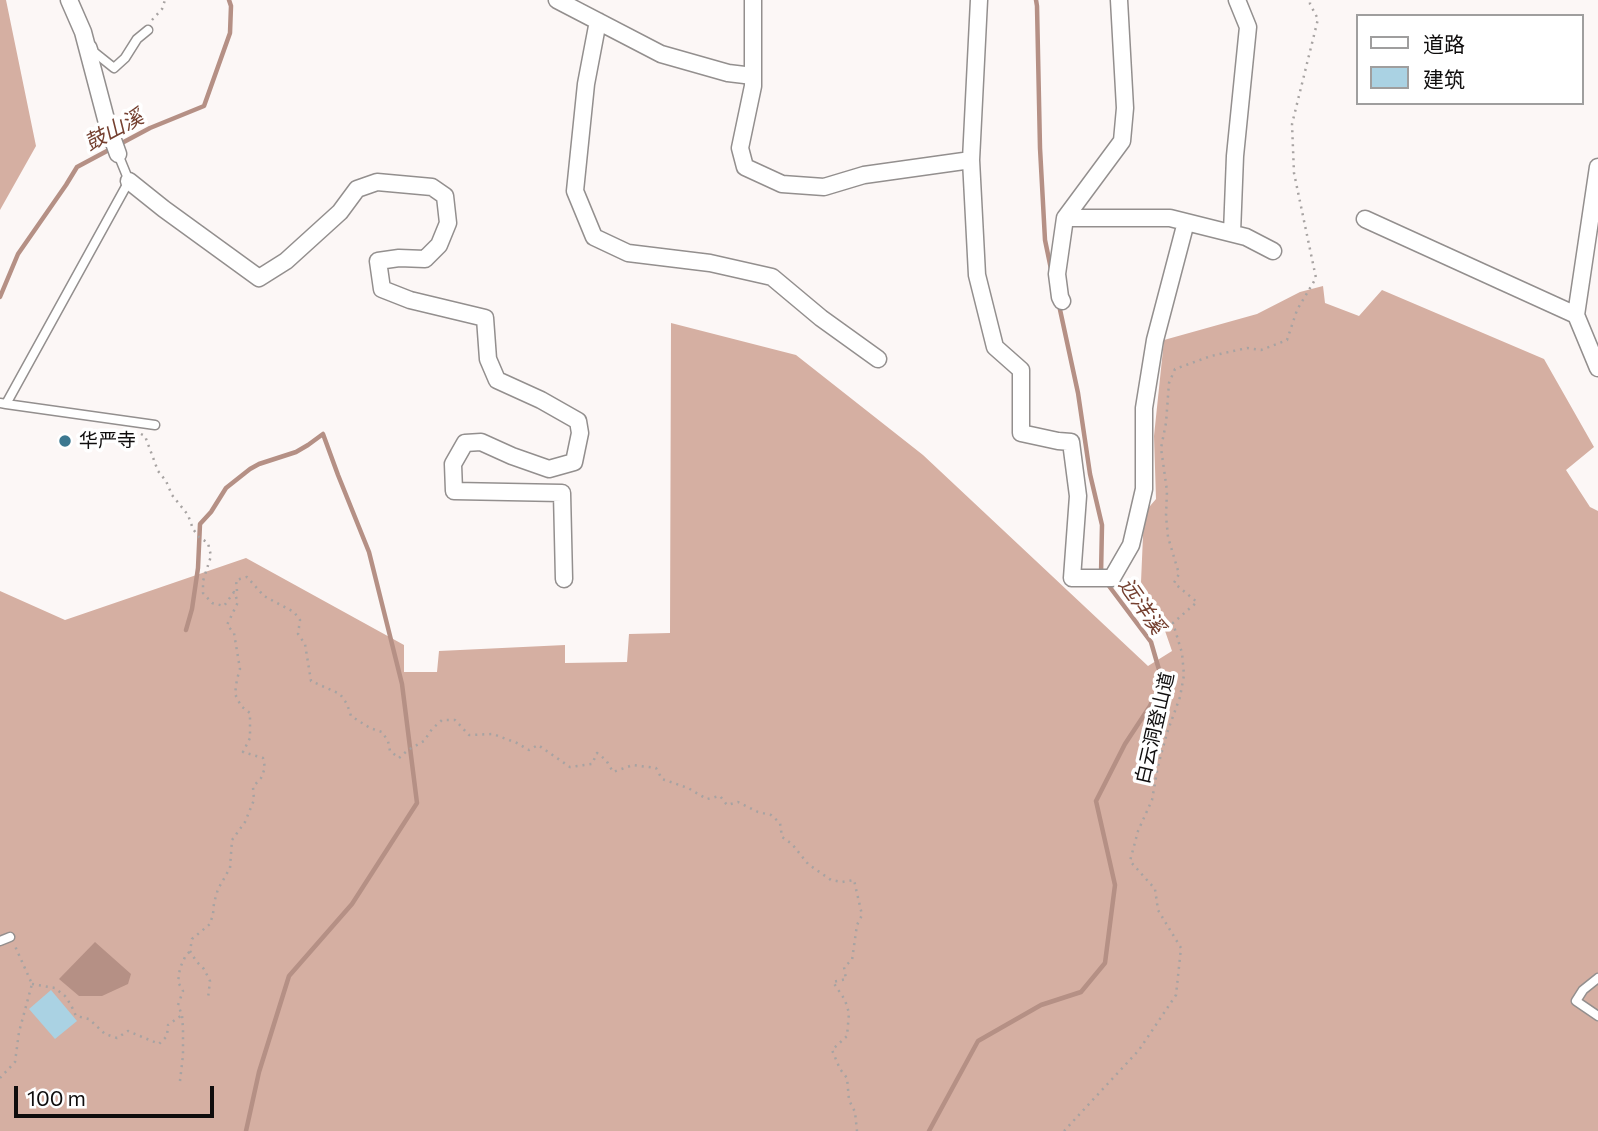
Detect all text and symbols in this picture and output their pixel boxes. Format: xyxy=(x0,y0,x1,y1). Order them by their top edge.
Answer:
legend xyxy=(1356,14,1584,105)
text: 道路 xyxy=(1423,31,1465,56)
text: 建筑 xyxy=(1423,66,1465,91)
water label: 鼓山溪 xyxy=(80,104,148,156)
place label: 华严寺 xyxy=(79,430,136,452)
marker: 华严寺 xyxy=(57,433,73,449)
water label: 远洋溪 xyxy=(1114,573,1170,639)
street label: 白云洞登山道 xyxy=(1131,670,1179,786)
scale bar xyxy=(18,1072,217,1116)
text: 100 m xyxy=(27,1085,86,1110)

